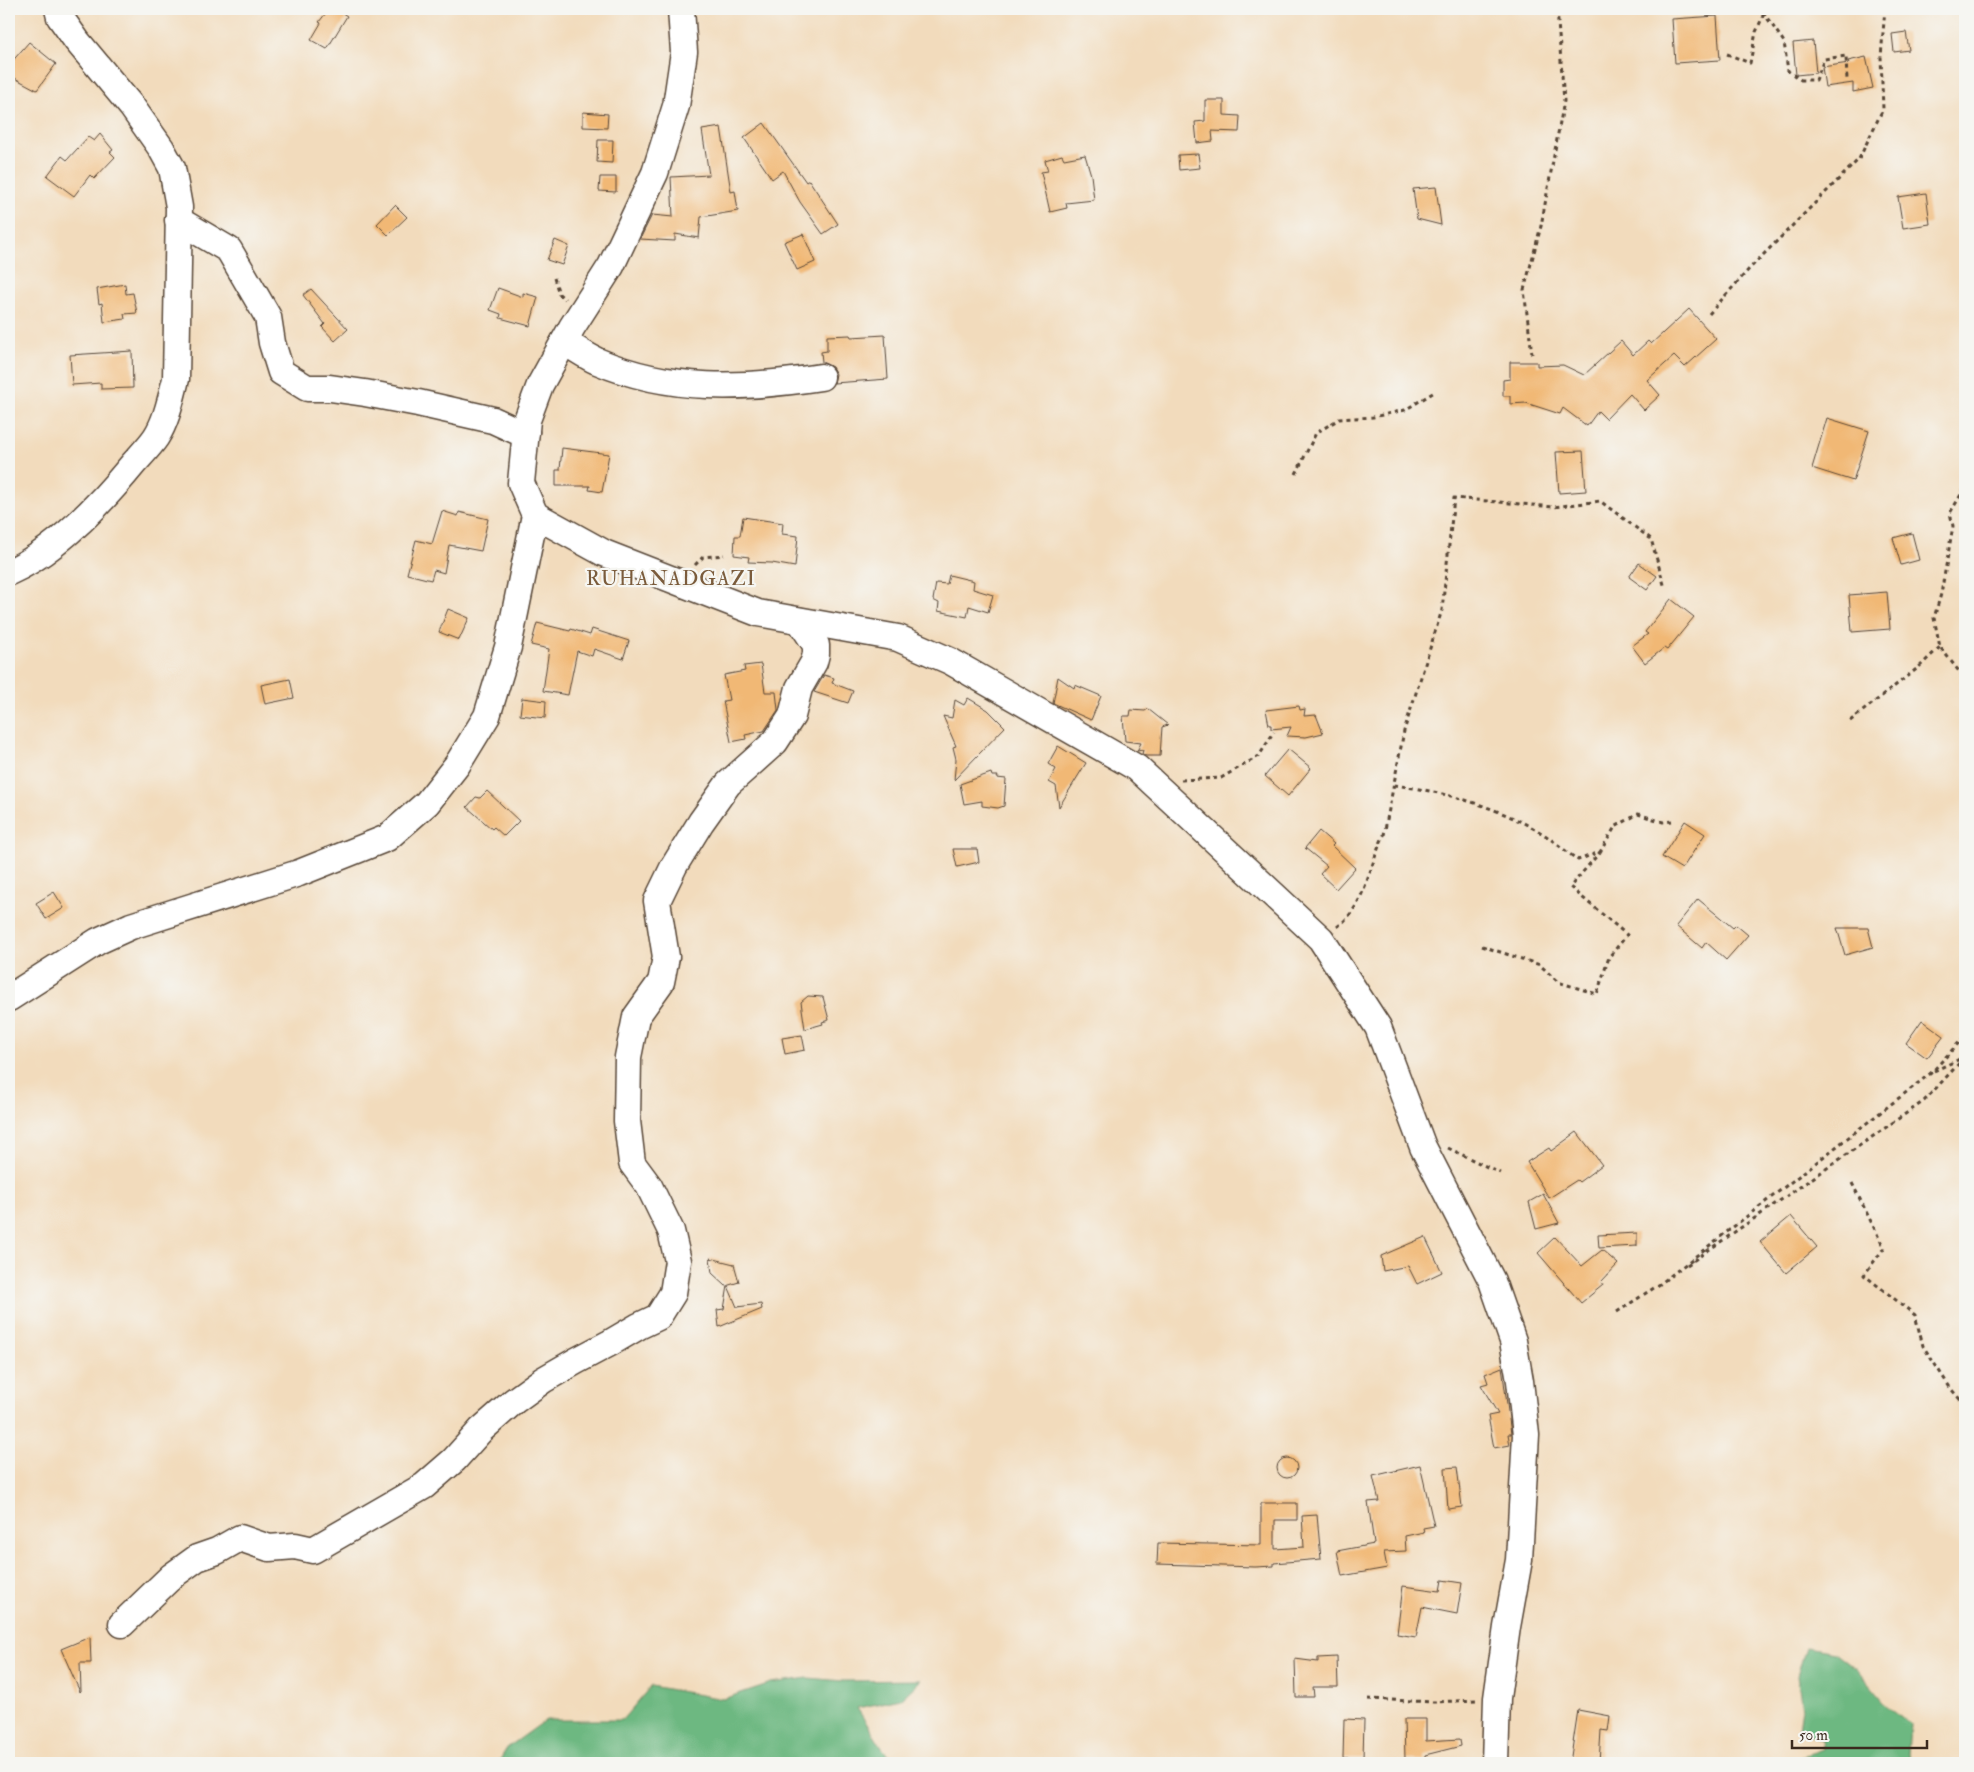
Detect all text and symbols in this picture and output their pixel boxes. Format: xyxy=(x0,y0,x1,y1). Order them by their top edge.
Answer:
district label: RUHANADGAZI xyxy=(586,566,756,591)
scale bar xyxy=(1792,1717,1926,1749)
text: 50 m xyxy=(1799,1726,1828,1745)

